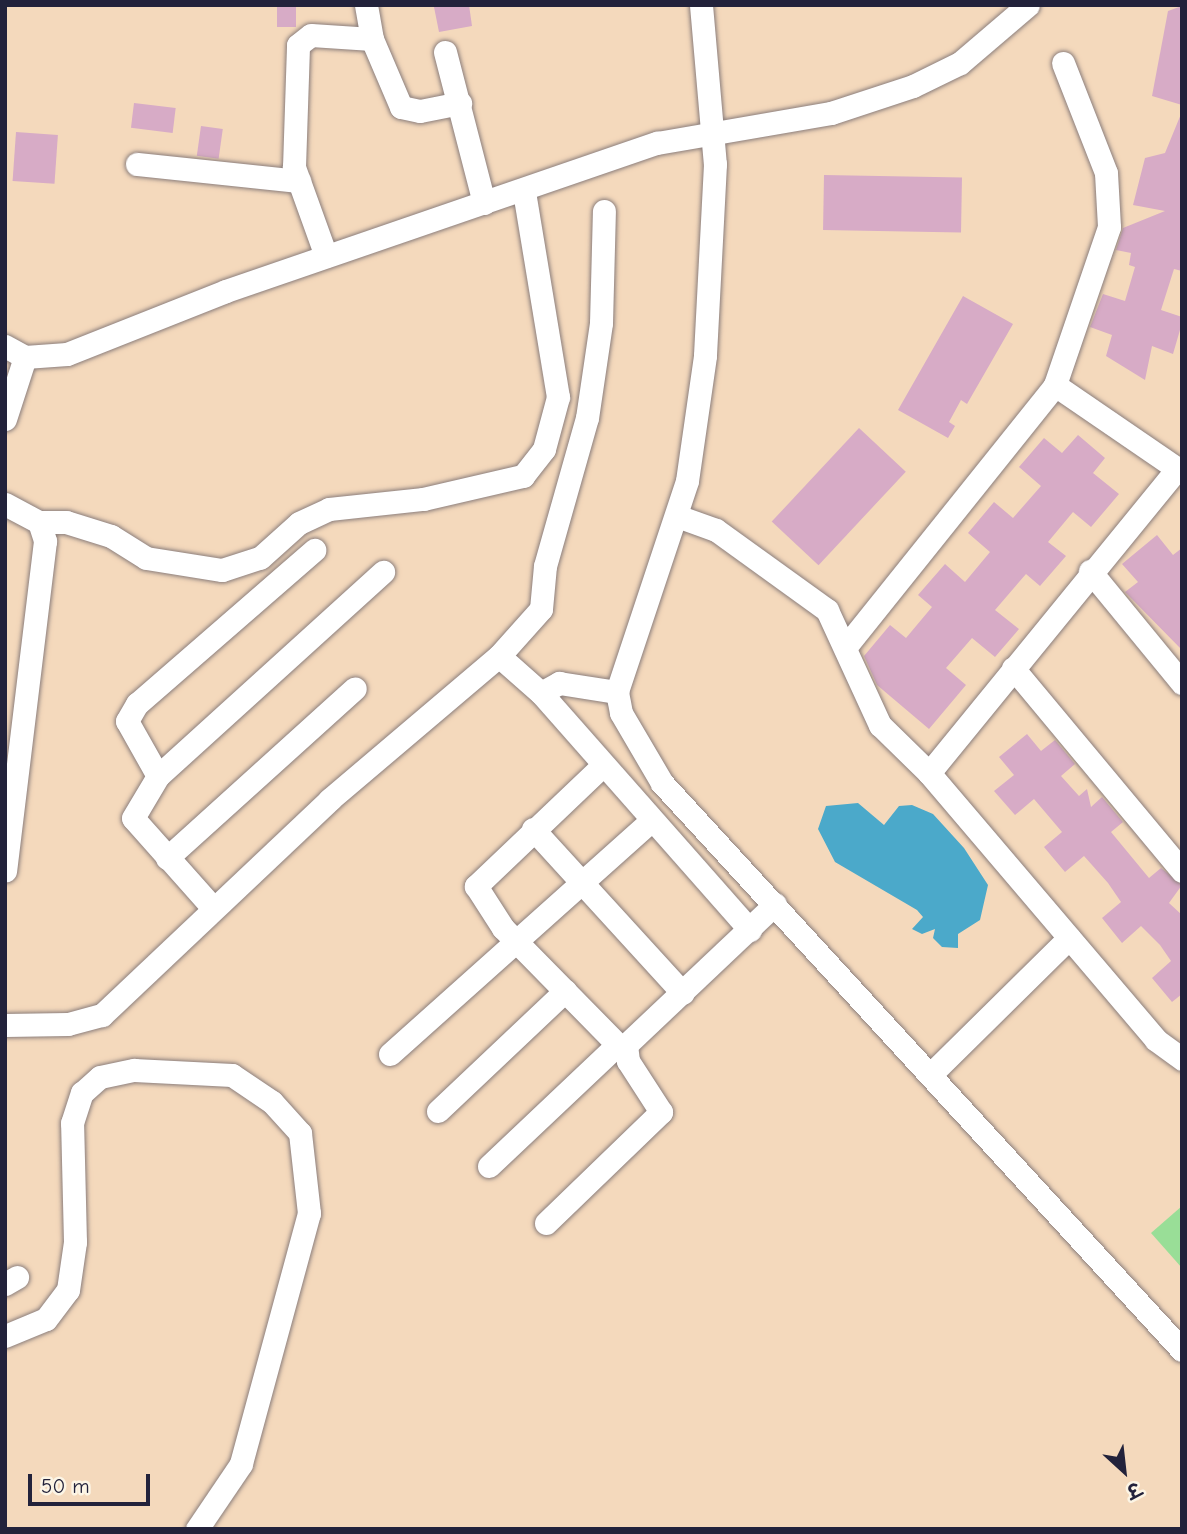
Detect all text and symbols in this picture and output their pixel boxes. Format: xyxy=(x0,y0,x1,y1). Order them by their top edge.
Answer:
north arrow xyxy=(1089,1436,1159,1506)
scale bar xyxy=(32,1460,154,1504)
text: 50 m xyxy=(41,1474,90,1498)
text: उ xyxy=(1123,1477,1144,1502)

